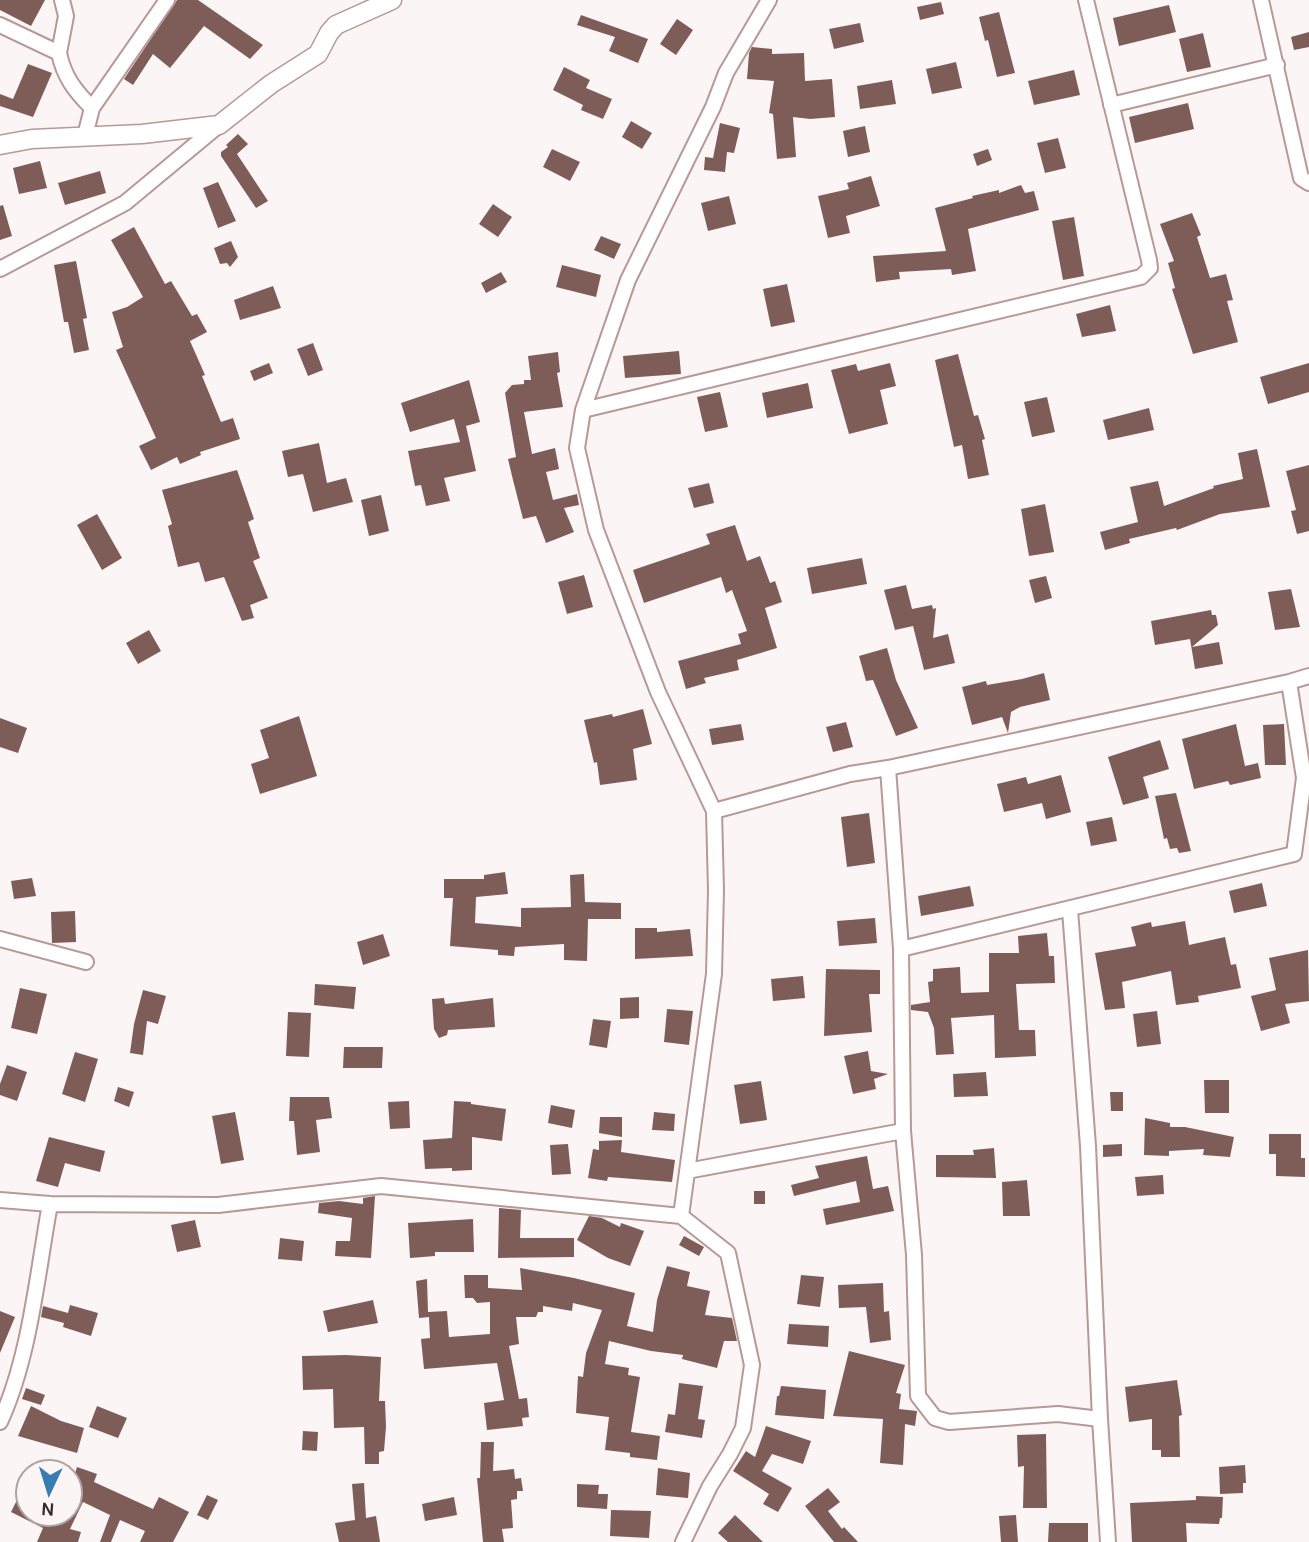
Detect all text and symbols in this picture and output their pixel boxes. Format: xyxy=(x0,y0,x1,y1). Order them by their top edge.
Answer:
north arrow xyxy=(14,1458,84,1528)
text: N xyxy=(40,1498,55,1520)

